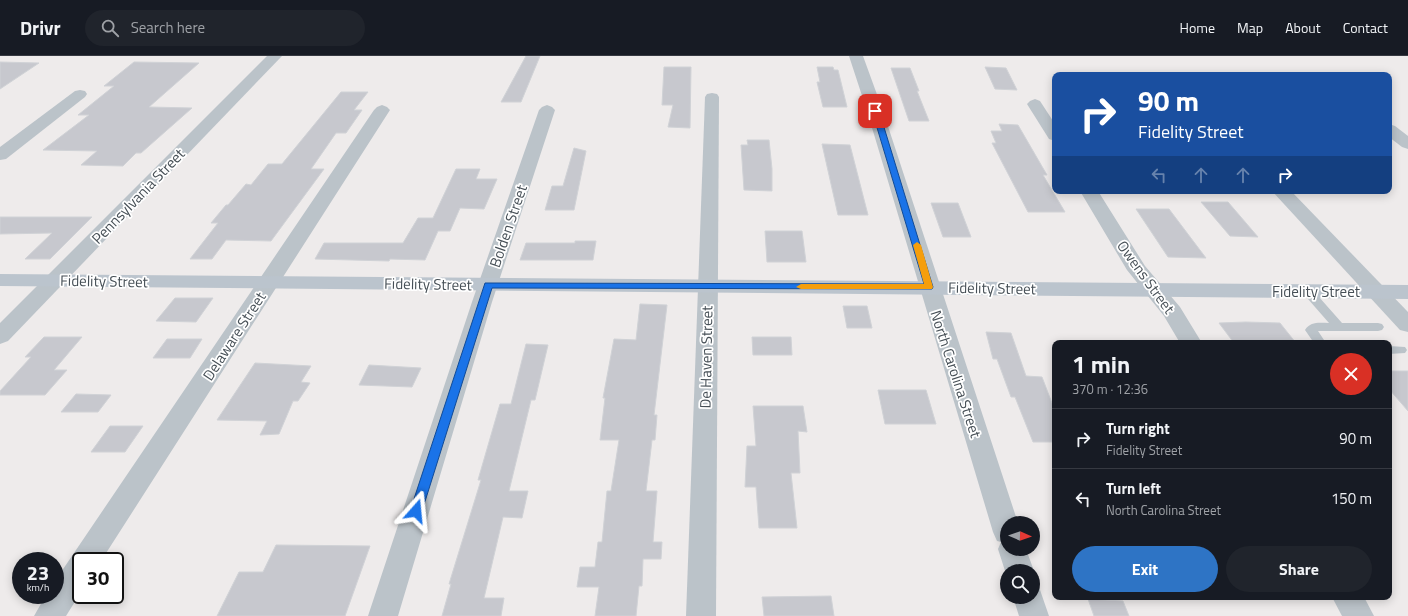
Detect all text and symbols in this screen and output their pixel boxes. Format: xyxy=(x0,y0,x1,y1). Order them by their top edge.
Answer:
search box xyxy=(85,10,365,46)
text: Drivr xyxy=(20,13,61,42)
text: Search here xyxy=(131,16,205,39)
icon: search xyxy=(99,17,121,39)
text: Home xyxy=(1180,17,1215,38)
text: Map xyxy=(1237,17,1263,38)
text: About xyxy=(1285,17,1321,38)
text: Contact xyxy=(1343,17,1388,38)
text: 90 m xyxy=(1138,79,1199,122)
icon: right xyxy=(1072,88,1124,140)
pin xyxy=(858,94,892,128)
icon: arrive xyxy=(864,100,886,122)
text: Fidelity Street xyxy=(1138,118,1244,145)
street label: Pennsylvania Street xyxy=(86,142,190,249)
icon: left xyxy=(1148,164,1170,186)
icon: ahead xyxy=(1190,164,1212,186)
icon: ahead xyxy=(1232,164,1254,186)
icon: right xyxy=(1274,164,1296,186)
street label: Bolden Street xyxy=(483,181,533,270)
street label: Owens Street xyxy=(1111,236,1181,319)
street label: Fidelity Street xyxy=(60,269,149,293)
street label: Fidelity Street xyxy=(384,272,473,296)
street label: Fidelity Street xyxy=(948,276,1037,300)
street label: Fidelity Street xyxy=(1272,280,1361,303)
street label: Delaware Street xyxy=(197,286,272,385)
street label: De Haven Street xyxy=(694,305,718,409)
street label: North Carolina Street xyxy=(925,307,988,441)
text: 1 min xyxy=(1072,346,1130,382)
button: close xyxy=(1330,353,1372,395)
text: 370 m · 12:36 xyxy=(1072,379,1148,399)
text: Turn right xyxy=(1106,417,1170,440)
text: 90 m xyxy=(1339,427,1372,450)
icon: right xyxy=(1072,428,1094,450)
text: Fidelity Street xyxy=(1106,440,1182,460)
text: Turn left xyxy=(1106,477,1161,500)
text: 150 m xyxy=(1331,487,1372,510)
icon: left xyxy=(1072,488,1094,510)
position arrow xyxy=(395,490,437,532)
text: North Carolina Street xyxy=(1106,500,1221,520)
north arrow xyxy=(1000,516,1040,556)
map controls xyxy=(1000,516,1040,604)
button: Exit xyxy=(1072,546,1218,592)
button: Share xyxy=(1226,546,1372,592)
speed limit sign: 30 xyxy=(72,552,124,604)
text: 23 xyxy=(27,557,49,588)
button: search xyxy=(1000,564,1040,604)
text: km/h xyxy=(27,580,49,595)

